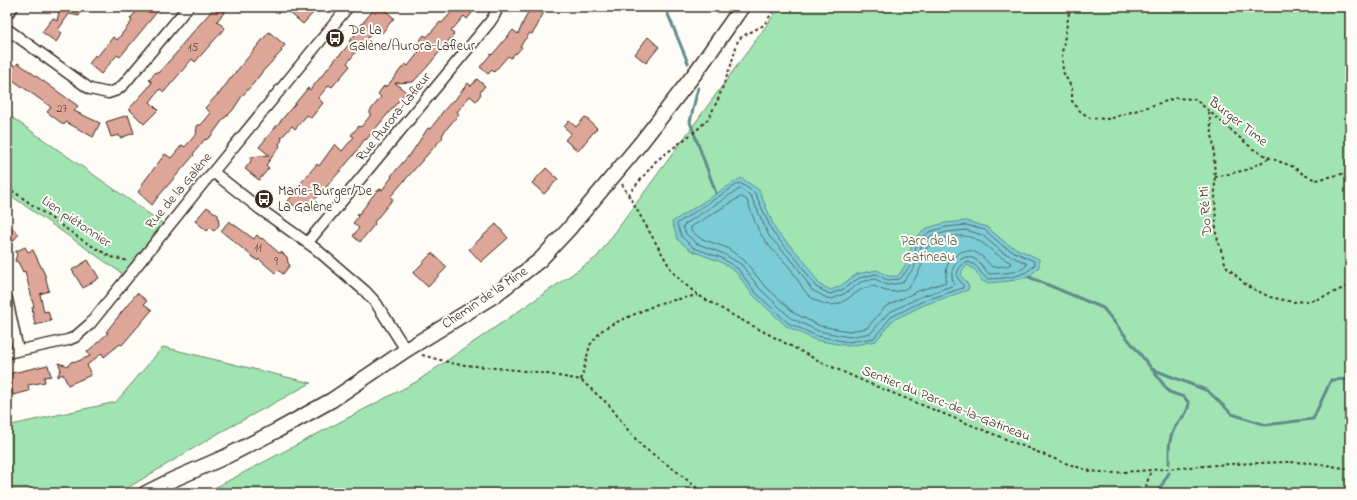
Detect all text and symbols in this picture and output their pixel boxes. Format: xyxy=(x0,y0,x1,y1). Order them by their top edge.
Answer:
place label: De La Galène/Aurora-Lafleur xyxy=(348,20,476,57)
bus stop icon: De La Galène/Aurora-Lafleur xyxy=(324,27,346,49)
house number: 15 xyxy=(188,39,198,57)
street label: Rue Aurora-Lafleur xyxy=(351,67,437,166)
street label: Burger Time xyxy=(1203,92,1273,153)
house number: 27 xyxy=(57,100,68,118)
street label: Rue de la Galène xyxy=(141,147,218,234)
place label: Marie-Burger/De La Galène xyxy=(278,181,373,218)
street label: Do Ré Mi xyxy=(1194,186,1218,237)
bus stop icon: Marie-Burger/De La Galène xyxy=(253,188,275,210)
street label: Lien piétonnier xyxy=(37,191,115,253)
park label: Parc de la Gatineau xyxy=(901,231,957,268)
house number: 11 xyxy=(254,239,262,257)
house number: 9 xyxy=(274,253,278,271)
street label: Chemin de la Mine xyxy=(438,261,533,335)
street label: Sentier du Parc-de-la-Gatineau xyxy=(858,360,1034,448)

